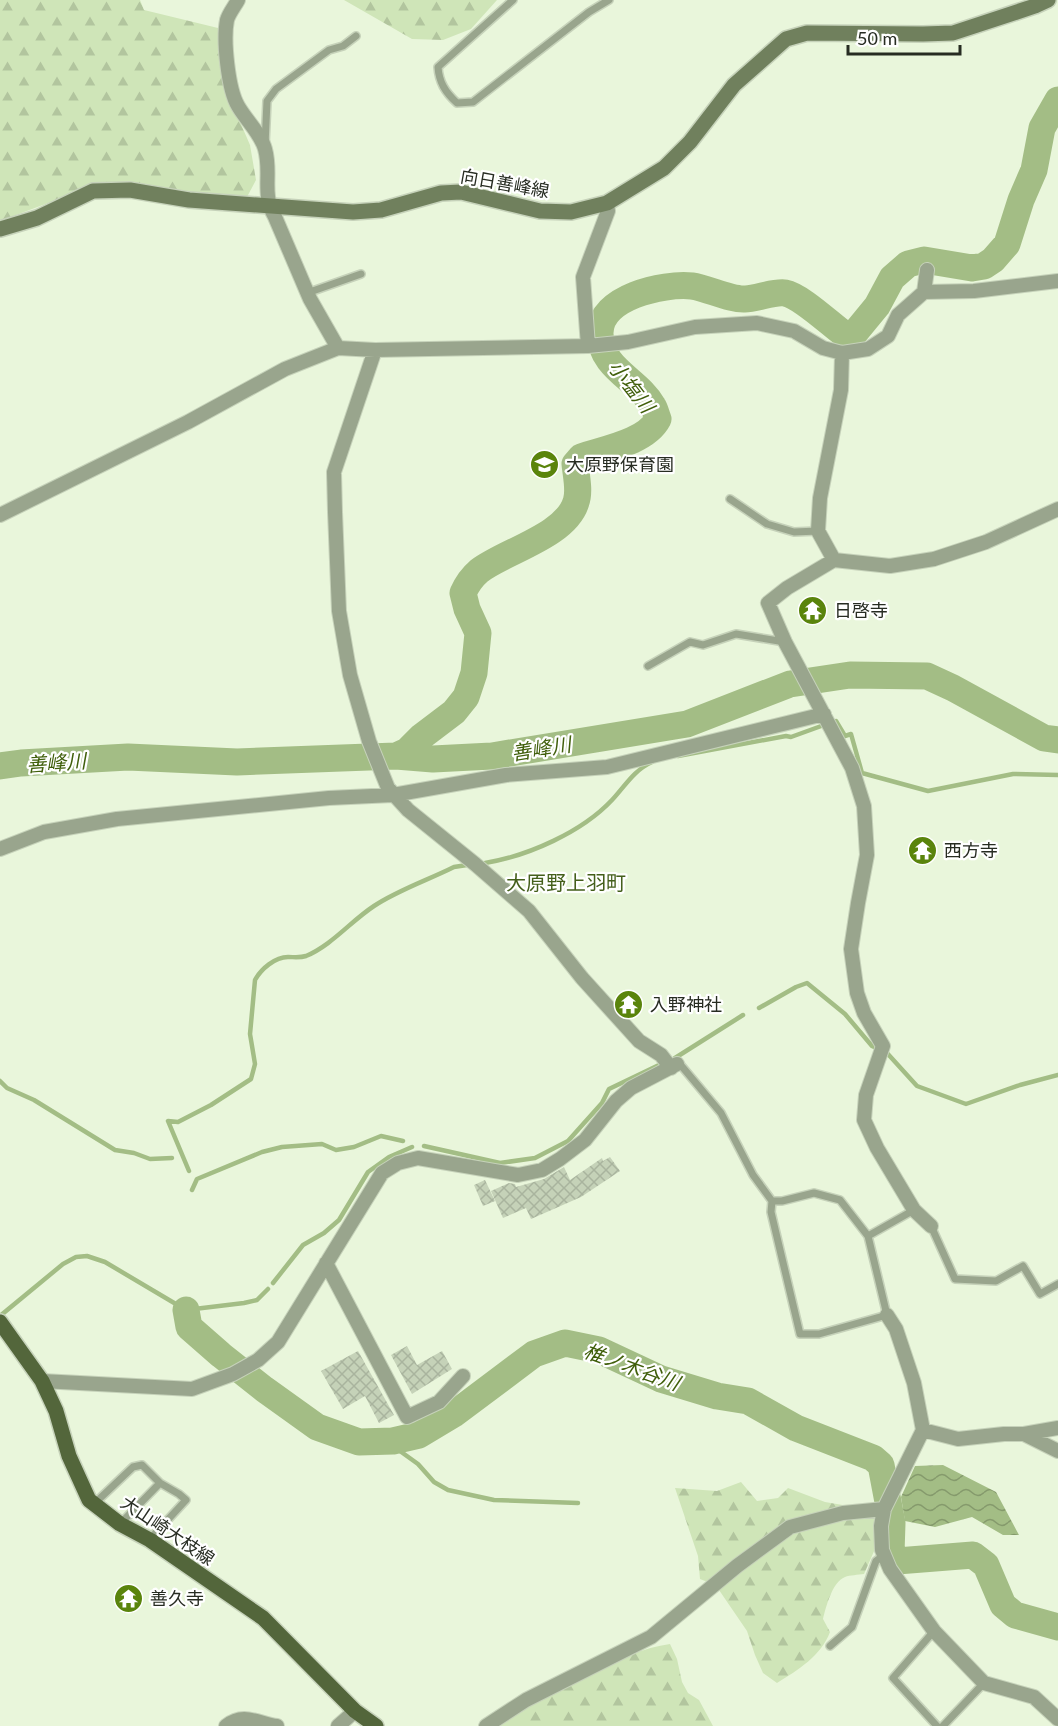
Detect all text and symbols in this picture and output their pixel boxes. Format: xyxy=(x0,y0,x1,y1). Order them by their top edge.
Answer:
scale bar xyxy=(848,18,960,56)
text: 50 m xyxy=(857,27,897,49)
street label: 向日善峰線 xyxy=(459,164,551,202)
water label: 小塩川 xyxy=(604,355,661,419)
school or university icon: 大原野保育園 xyxy=(529,448,561,480)
place label: 大原野保育園 xyxy=(566,453,674,475)
temple icon: 日啓寺 xyxy=(797,594,829,626)
place label: 日啓寺 xyxy=(834,599,888,621)
water label: 善峰川 xyxy=(509,731,574,765)
water label: 善峰川 xyxy=(25,748,89,776)
temple icon: 西方寺 xyxy=(907,834,939,866)
place label: 西方寺 xyxy=(944,839,998,861)
district label: 大原野上羽町 xyxy=(506,870,626,894)
temple icon: 入野神社 xyxy=(613,988,645,1020)
place label: 入野神社 xyxy=(650,993,722,1015)
water label: 椎ノ木谷川 xyxy=(581,1338,685,1395)
street label: 大山崎大枝線 xyxy=(117,1491,219,1569)
temple icon: 善久寺 xyxy=(113,1582,145,1614)
place label: 善久寺 xyxy=(150,1587,204,1609)

